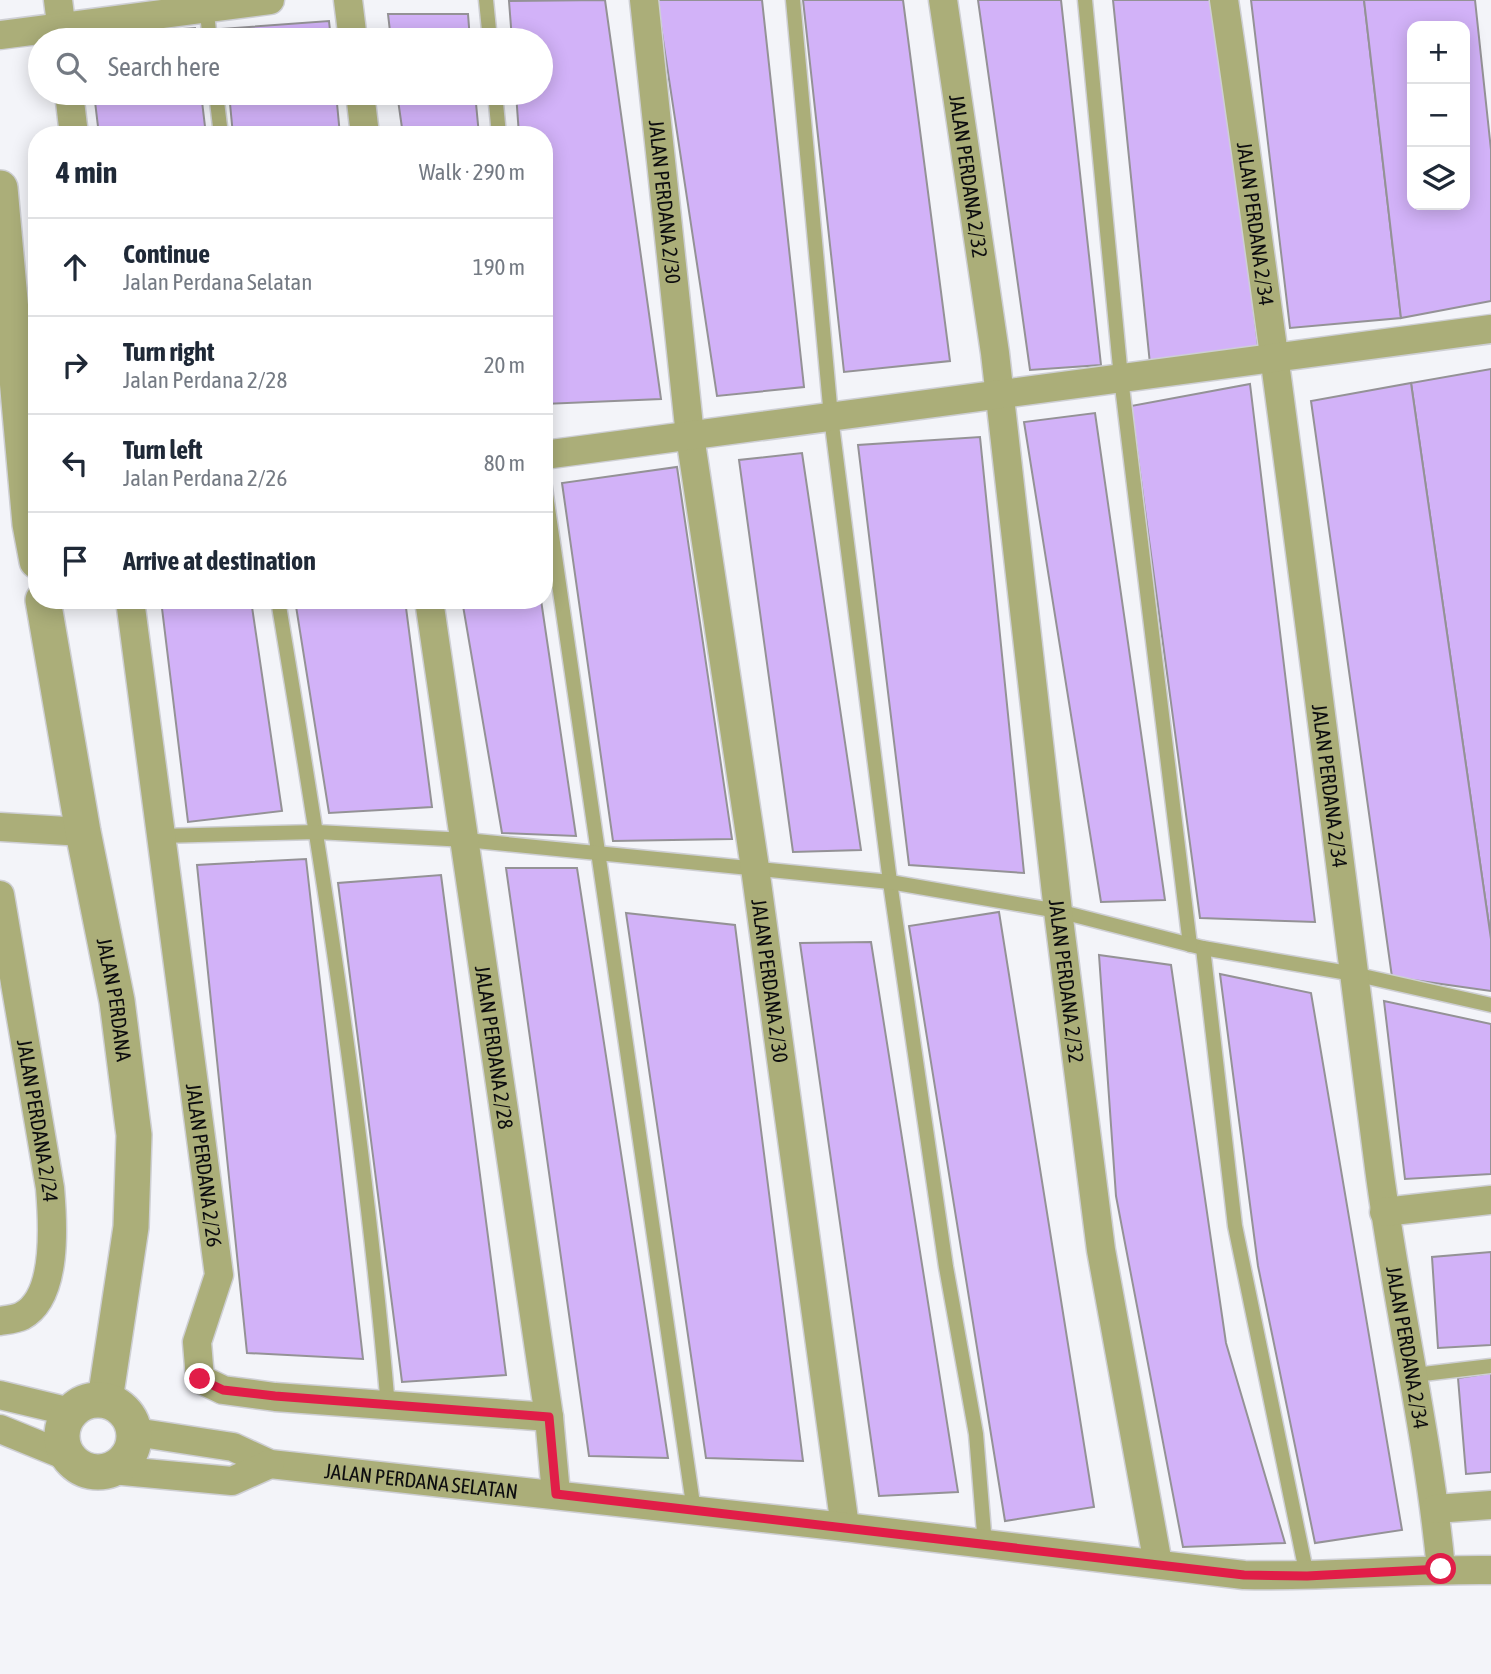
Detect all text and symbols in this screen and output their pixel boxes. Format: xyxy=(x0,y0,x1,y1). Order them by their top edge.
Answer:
map controls xyxy=(1407,21,1470,210)
button: + xyxy=(1407,21,1470,84)
search box xyxy=(28,28,553,105)
icon: search xyxy=(52,48,90,86)
text: Search here xyxy=(108,52,220,82)
button: − xyxy=(1407,84,1470,147)
street label: JALAN PERDANA 2/32 xyxy=(945,93,993,259)
street label: JALAN PERDANA 2/30 xyxy=(645,119,686,285)
street label: JALAN PERDANA 2/34 xyxy=(1233,140,1279,307)
button: layers xyxy=(1407,147,1470,210)
text: 4 min xyxy=(56,155,117,189)
text: Walk · 290 m xyxy=(419,159,525,185)
text: Continue xyxy=(123,239,210,269)
icon: ahead xyxy=(56,248,94,286)
text: 190 m xyxy=(473,254,525,280)
text: Jalan Perdana Selatan xyxy=(123,269,312,295)
text: Turn right xyxy=(123,337,214,367)
icon: right xyxy=(56,346,94,384)
text: 20 m xyxy=(484,352,525,378)
text: Jalan Perdana 2/28 xyxy=(123,367,287,393)
text: Turn left xyxy=(123,435,203,465)
icon: left xyxy=(56,444,94,482)
text: 80 m xyxy=(484,450,525,476)
text: Jalan Perdana 2/26 xyxy=(123,465,287,491)
icon: arrive xyxy=(56,542,94,580)
text: Arrive at destination xyxy=(123,546,316,576)
street label: JALAN PERDANA 2/34 xyxy=(1308,703,1353,869)
street label: JALAN PERDANA 2/30 xyxy=(747,897,793,1064)
street label: JALAN PERDANA 2/32 xyxy=(1045,898,1089,1064)
street label: JALAN PERDANA xyxy=(93,935,137,1064)
street label: JALAN PERDANA 2/28 xyxy=(471,964,519,1131)
street label: JALAN PERDANA 2/24 xyxy=(13,1037,63,1203)
street label: JALAN PERDANA 2/26 xyxy=(182,1082,227,1249)
street label: JALAN PERDANA 2/34 xyxy=(1382,1264,1434,1431)
route end xyxy=(184,1363,215,1394)
street label: JALAN PERDANA SELATAN xyxy=(323,1458,519,1503)
route start xyxy=(1425,1553,1456,1584)

